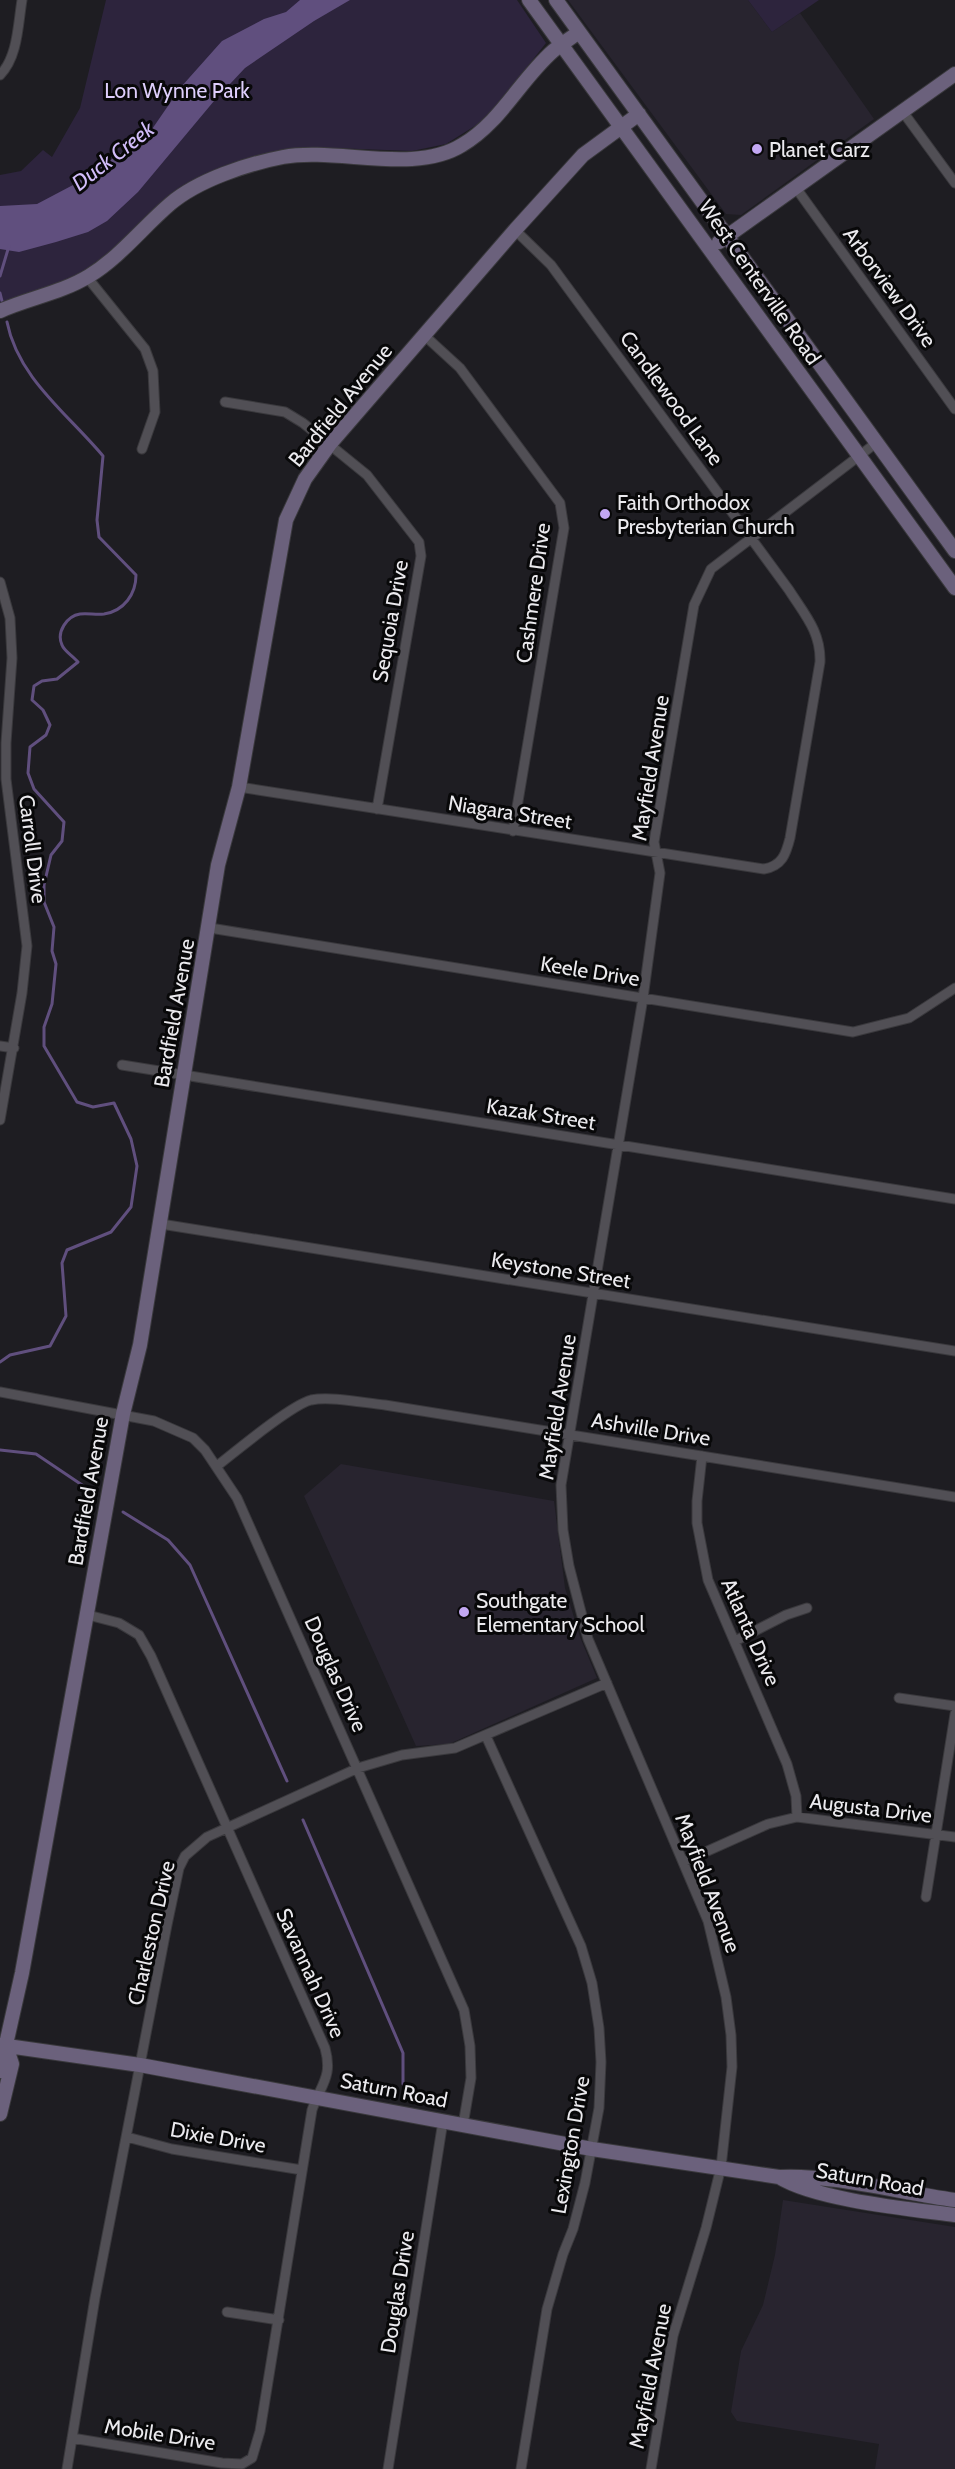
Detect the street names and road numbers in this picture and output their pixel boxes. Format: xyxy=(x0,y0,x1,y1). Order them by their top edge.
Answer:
street label: West Centerville Road xyxy=(694,195,826,369)
street label: Arborview Drive xyxy=(838,222,942,352)
street label: Candlewood Lane xyxy=(615,326,729,470)
street label: Bardfield Avenue xyxy=(283,338,397,471)
street label: Cashmere Drive xyxy=(511,521,555,665)
street label: Sequoia Drive xyxy=(367,558,413,684)
street label: Mayfield Avenue xyxy=(626,693,674,843)
street label: Niagara Street xyxy=(446,790,574,834)
street label: Carroll Drive xyxy=(14,793,52,905)
street label: Bardfield Avenue xyxy=(149,936,199,1089)
street label: Keele Drive xyxy=(539,951,642,991)
street label: Kazak Street xyxy=(485,1093,597,1135)
street label: Keystone Street xyxy=(490,1247,632,1293)
street label: Mayfield Avenue xyxy=(533,1332,581,1482)
street label: Ashville Drive xyxy=(590,1407,712,1451)
street label: Bardfield Avenue xyxy=(63,1414,113,1567)
street label: Atlanta Drive xyxy=(716,1574,786,1690)
street label: Douglas Drive xyxy=(299,1612,373,1736)
street label: Augusta Drive xyxy=(809,1788,934,1828)
street label: Mayfield Avenue xyxy=(670,1810,746,1956)
street label: Charleston Drive xyxy=(122,1858,180,2008)
street label: Savannah Drive xyxy=(271,1904,351,2042)
street label: Saturn Road xyxy=(338,2067,450,2113)
street label: Lexington Drive xyxy=(546,2074,594,2216)
street label: Dixie Drive xyxy=(168,2116,268,2158)
street label: Saturn Road xyxy=(814,2157,926,2201)
street label: Douglas Drive xyxy=(375,2229,419,2355)
street label: Mayfield Avenue xyxy=(624,2301,676,2451)
street label: Mobile Drive xyxy=(103,2413,217,2455)

